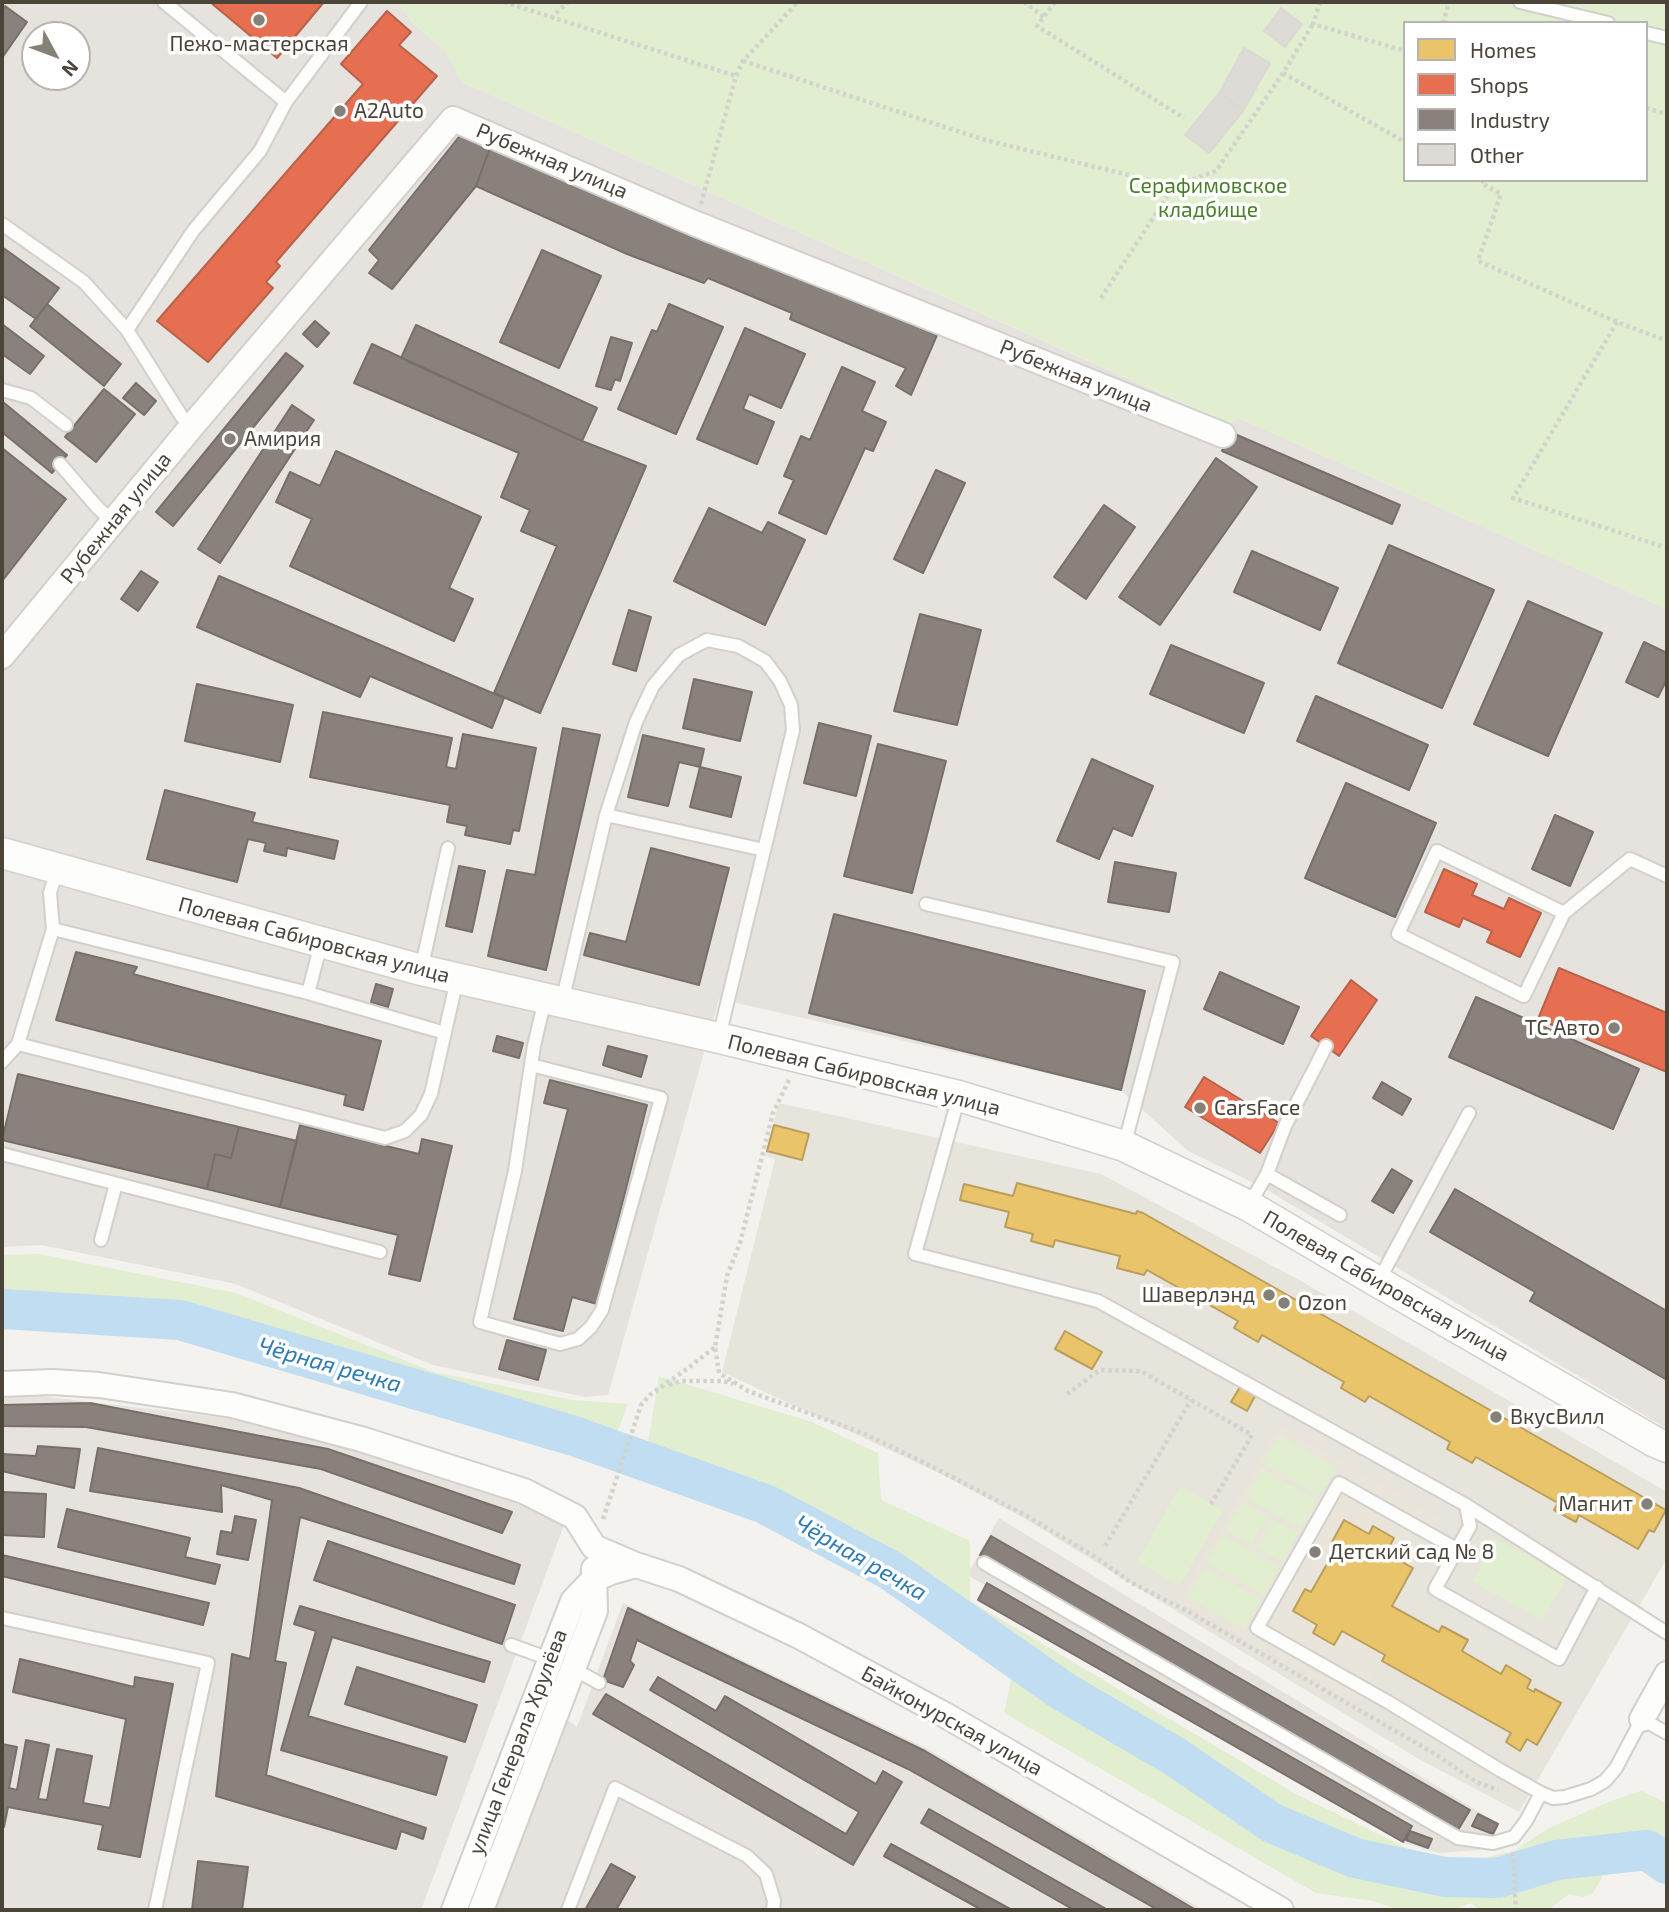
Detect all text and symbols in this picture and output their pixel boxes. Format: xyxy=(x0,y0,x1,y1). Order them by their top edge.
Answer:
marker: Пежо-мастерская xyxy=(251,12,267,28)
north arrow xyxy=(21,21,91,91)
legend xyxy=(1403,21,1648,182)
place label: Пежо-мастерская xyxy=(169,31,349,57)
text: Homes xyxy=(1470,37,1536,62)
text: N xyxy=(58,56,84,82)
text: Shops xyxy=(1470,72,1529,97)
place label: A2Auto xyxy=(354,98,424,124)
marker: A2Auto xyxy=(332,103,348,119)
text: Industry xyxy=(1470,107,1550,132)
street label: Рубежная улица xyxy=(473,118,631,204)
text: Other xyxy=(1470,142,1524,167)
park label: Серафимовское кладбище xyxy=(1129,173,1287,223)
street label: Рубежная улица xyxy=(996,334,1156,418)
place label: Амирия xyxy=(244,426,321,452)
marker: Амирия xyxy=(222,431,238,447)
street label: Рубежная улица xyxy=(55,447,177,589)
street label: Полевая Сабировская улица xyxy=(175,892,453,988)
place label: ТС Авто xyxy=(1525,1015,1600,1041)
marker: ТС Авто xyxy=(1606,1020,1622,1036)
street label: Полевая Сабировская улица xyxy=(725,1029,1003,1121)
place label: CarsFace xyxy=(1214,1095,1300,1121)
marker: CarsFace xyxy=(1192,1100,1208,1116)
street label: Полевая Сабировская улица xyxy=(1258,1205,1514,1367)
place label: Шаверлэнд xyxy=(1142,1282,1255,1308)
marker: Шаверлэнд xyxy=(1261,1287,1277,1303)
place label: Ozon xyxy=(1298,1290,1347,1316)
marker: Ozon xyxy=(1276,1295,1292,1311)
water label: Чёрная речка xyxy=(255,1331,405,1399)
place label: ВкусВилл xyxy=(1510,1404,1605,1430)
marker: ВкусВилл xyxy=(1488,1409,1504,1425)
place label: Магнит xyxy=(1558,1491,1633,1517)
marker: Магнит xyxy=(1639,1496,1655,1512)
water label: Чёрная речка xyxy=(790,1509,932,1607)
place label: Детский сад № 8 xyxy=(1329,1539,1494,1565)
marker: Детский сад № 8 xyxy=(1307,1544,1323,1560)
street label: улица Генерала Хрулёва xyxy=(463,1626,573,1858)
street label: Байконурская улица xyxy=(857,1661,1047,1781)

